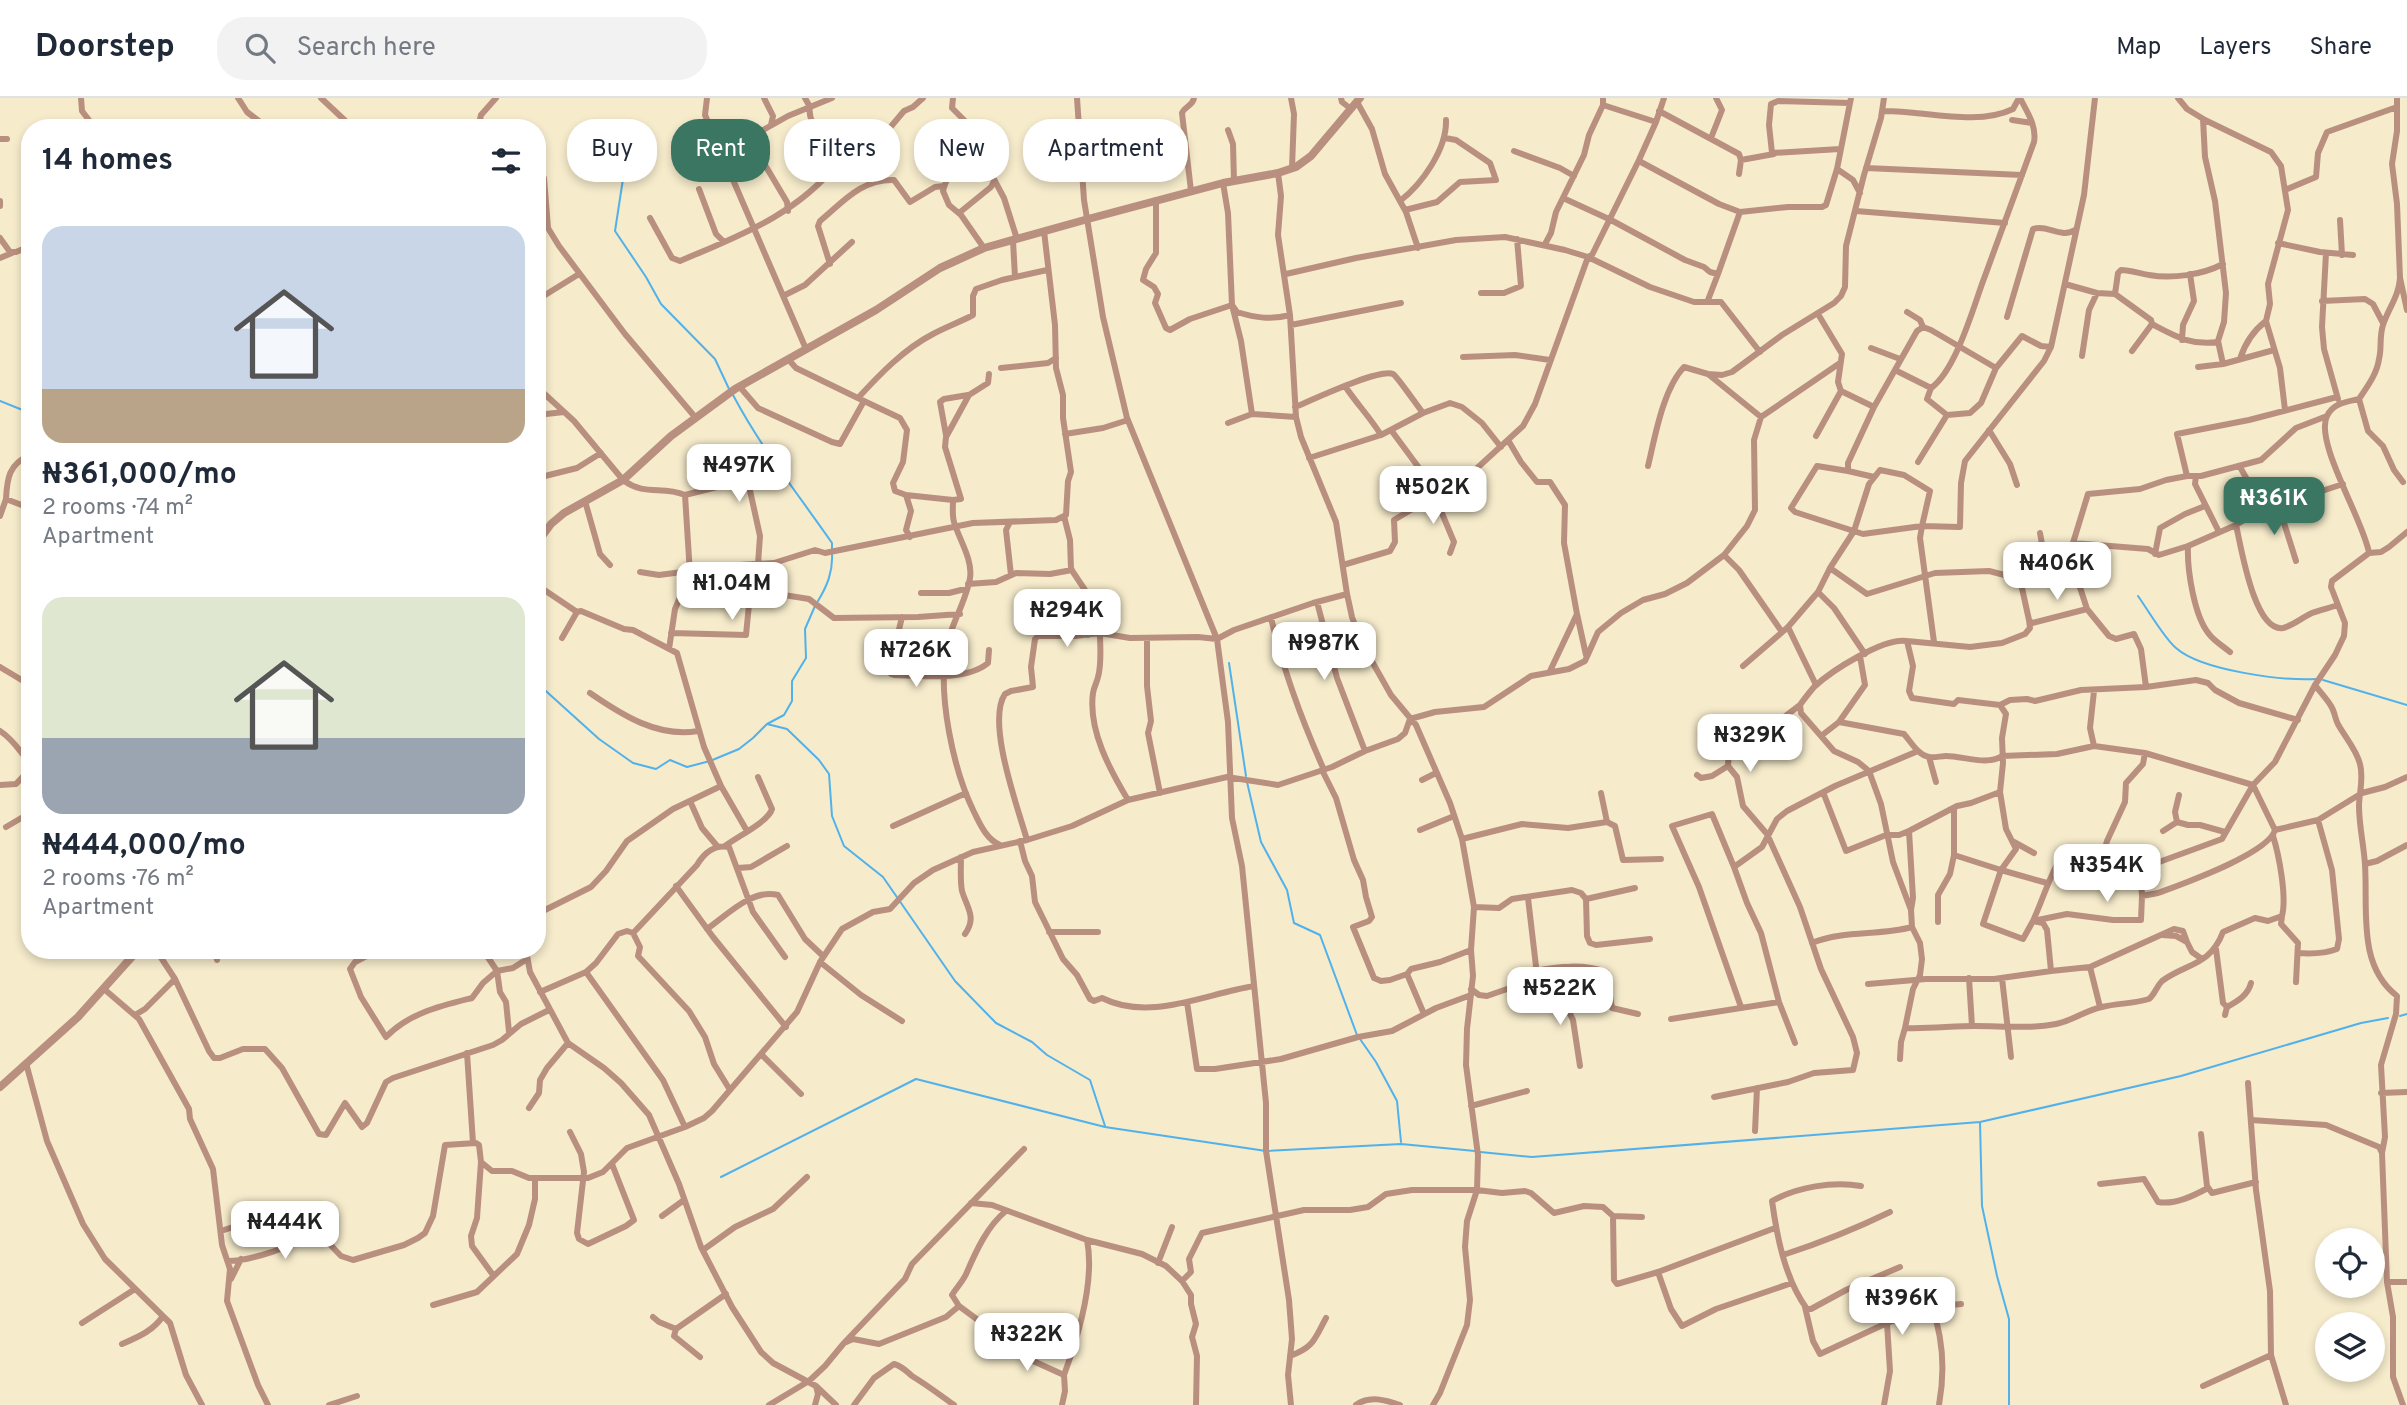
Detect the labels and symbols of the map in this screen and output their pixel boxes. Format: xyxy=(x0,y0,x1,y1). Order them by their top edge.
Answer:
pin: ₦497K xyxy=(690,444,788,504)
pin: ₦502K xyxy=(1384,466,1482,526)
pin: ₦361K xyxy=(2225,478,2323,537)
pin: ₦406K xyxy=(2008,542,2106,602)
pin: ₦1.04M xyxy=(675,562,789,622)
pin: ₦294K xyxy=(1018,589,1116,649)
pin: ₦987K xyxy=(1275,622,1373,682)
pin: ₦726K xyxy=(867,630,965,689)
pin: ₦329K xyxy=(1701,714,1799,774)
pin: ₦354K xyxy=(2058,844,2156,904)
pin: ₦522K xyxy=(1511,968,1609,1027)
pin: ₦444K xyxy=(236,1202,334,1261)
pin: ₦396K xyxy=(1853,1278,1951,1337)
pin: ₦322K xyxy=(978,1314,1076,1373)

